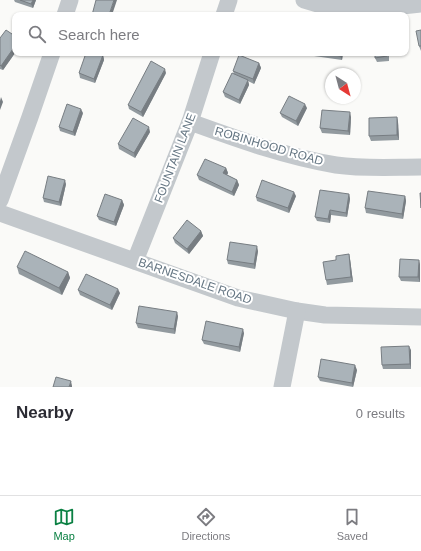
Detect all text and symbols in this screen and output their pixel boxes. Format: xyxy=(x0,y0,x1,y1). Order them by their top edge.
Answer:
search box xyxy=(12,12,409,56)
icon: search xyxy=(26,23,48,45)
text: Search here xyxy=(58,26,140,43)
north arrow xyxy=(325,68,361,104)
street label: FOUNTAIN LANE xyxy=(151,111,199,205)
street label: ROBINHOOD ROAD xyxy=(213,124,325,168)
street label: BARNESDALE ROAD xyxy=(137,255,254,307)
text: Nearby xyxy=(16,403,74,422)
text: 0 results xyxy=(356,406,405,421)
tab: Map xyxy=(53,506,75,542)
tab: Directions xyxy=(181,506,230,542)
tab: Saved xyxy=(337,506,368,542)

